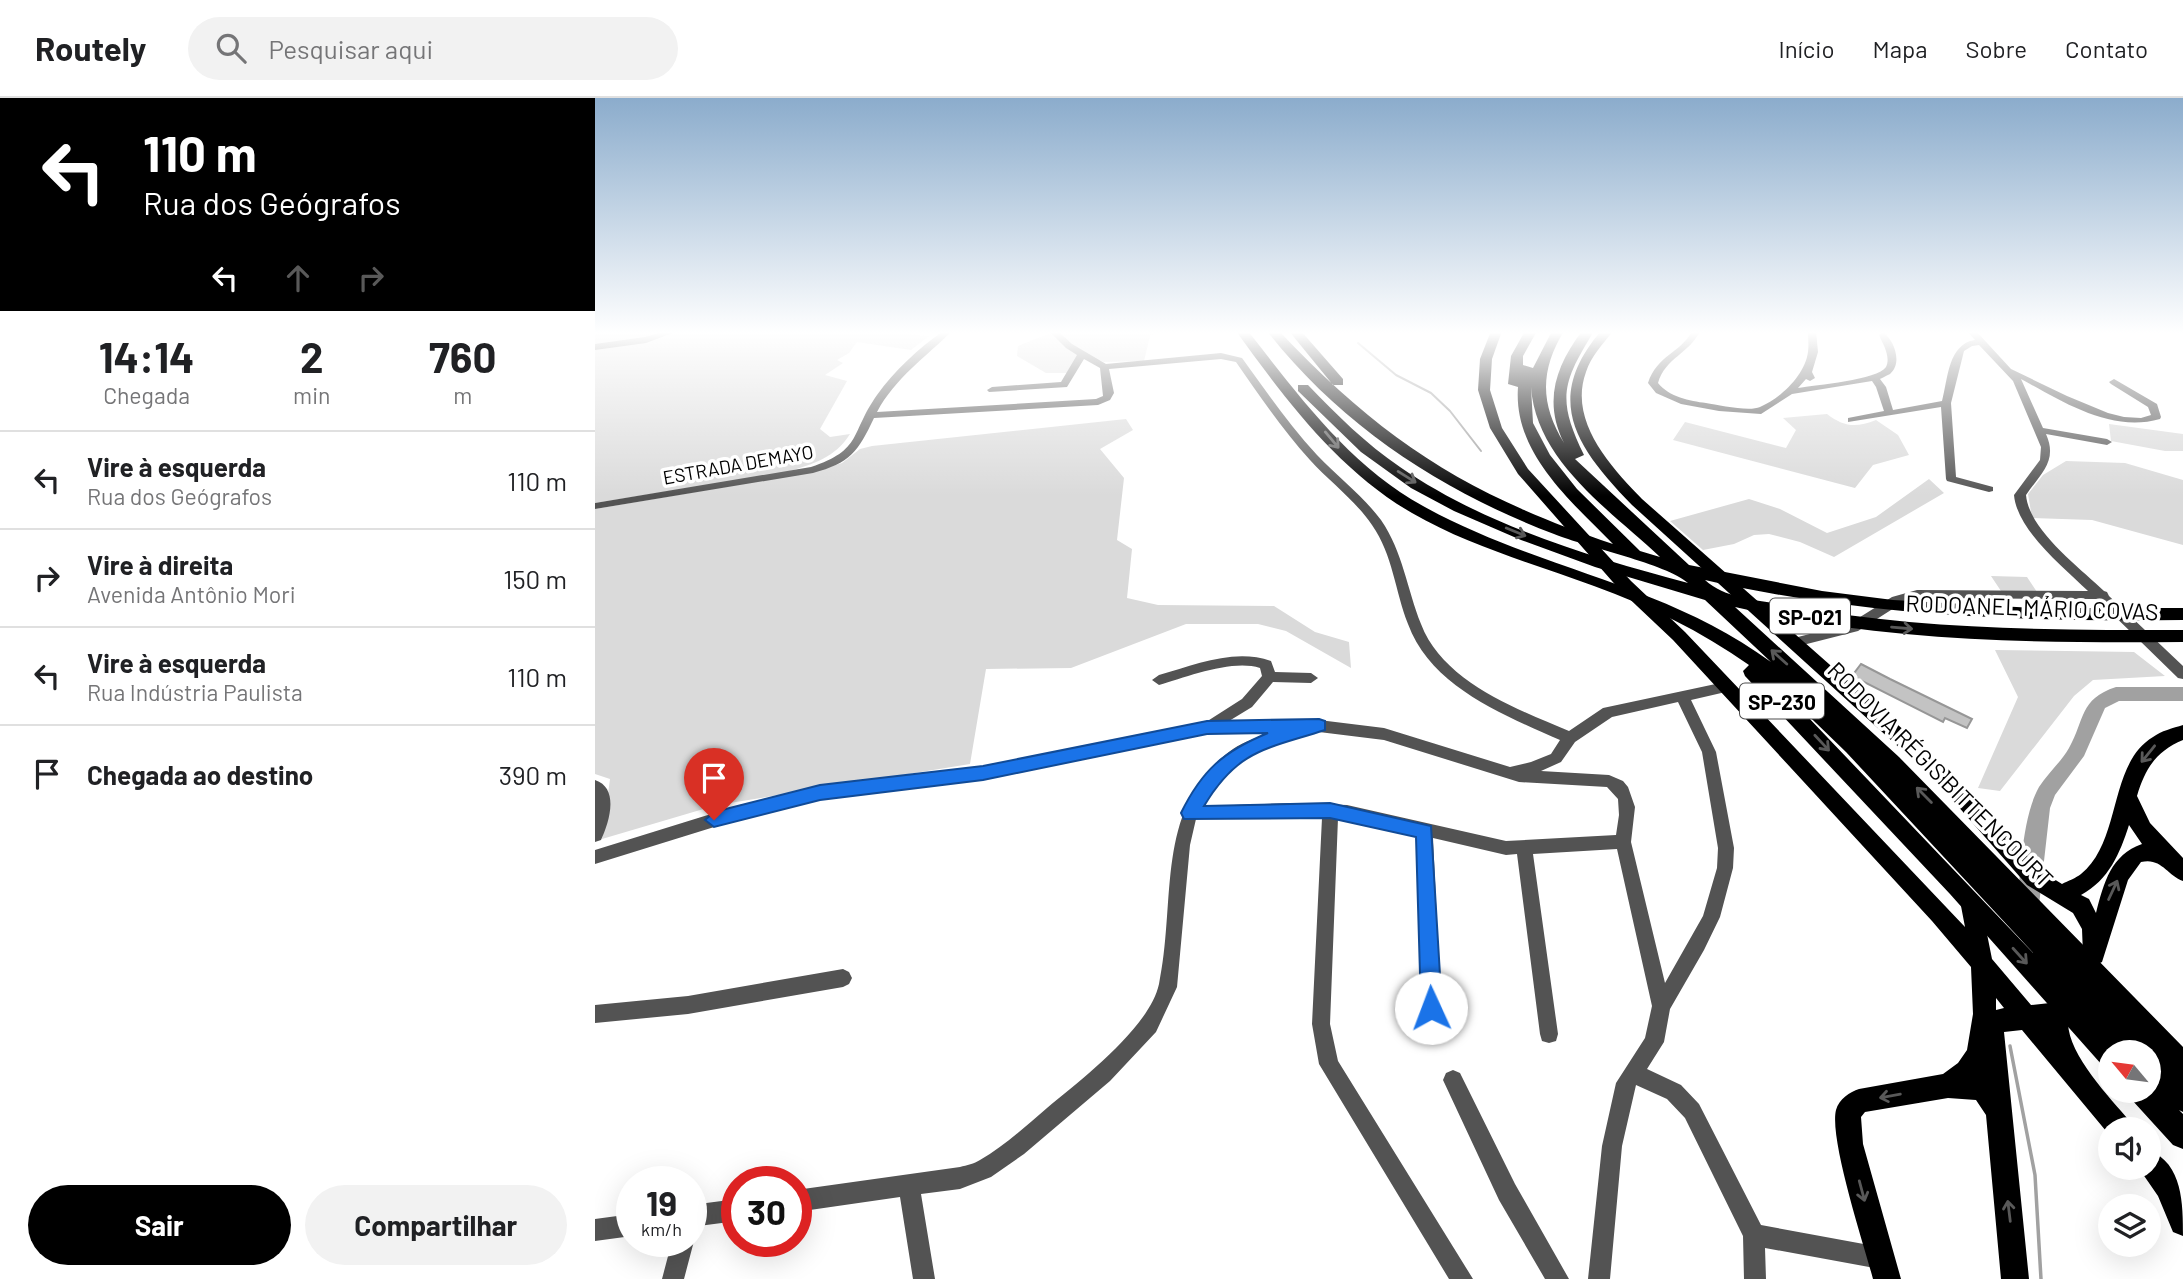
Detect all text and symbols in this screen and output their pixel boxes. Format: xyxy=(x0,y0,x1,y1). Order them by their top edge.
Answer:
search box xyxy=(188,17,678,80)
text: Routely xyxy=(35,28,146,68)
icon: search xyxy=(212,29,250,67)
text: Pesquisar aqui xyxy=(268,33,433,64)
text: Início xyxy=(1779,34,1835,63)
text: Mapa xyxy=(1873,34,1927,63)
text: Sobre xyxy=(1965,34,2027,63)
text: Contato xyxy=(2065,34,2148,63)
text: 110 m xyxy=(143,123,257,182)
icon: left xyxy=(28,126,119,217)
text: Rua dos Geógrafos xyxy=(143,183,401,221)
icon: left xyxy=(206,259,244,297)
icon: ahead xyxy=(279,259,317,297)
icon: right xyxy=(352,259,390,297)
text: 14:14 xyxy=(99,331,194,381)
text: 2 xyxy=(300,331,324,381)
text: 760 xyxy=(429,331,496,381)
text: Chegada xyxy=(103,381,190,409)
text: min xyxy=(293,381,330,409)
text: m xyxy=(453,381,472,409)
one-way arrow xyxy=(1324,431,1340,449)
street label: ESTRADA DEMAYO xyxy=(661,439,815,489)
text: Vire à esquerda xyxy=(87,451,266,482)
icon: left xyxy=(28,461,66,499)
text: 110 m xyxy=(507,465,567,496)
one-way arrow xyxy=(1396,470,1416,484)
text: Rua dos Geógrafos xyxy=(87,482,272,510)
one-way arrow xyxy=(1504,527,1526,540)
text: Vire à direita xyxy=(87,549,233,580)
icon: right xyxy=(28,559,66,597)
text: 150 m xyxy=(503,563,567,594)
text: Avenida Antônio Mori xyxy=(87,580,296,608)
street label: RODOANEL MÁRIO COVAS xyxy=(1905,589,2159,625)
road number: SP-021 xyxy=(1770,598,1850,634)
one-way arrow xyxy=(1890,622,1912,635)
text: Vire à esquerda xyxy=(87,647,266,678)
one-way arrow xyxy=(1771,648,1788,665)
street label: RODOVIA RÉGIS BITTENCOURT xyxy=(1822,655,2060,893)
icon: left xyxy=(28,657,66,695)
text: 110 m xyxy=(507,661,567,692)
text: Rua Indústria Paulista xyxy=(87,678,303,706)
road number: SP-230 xyxy=(1740,684,1824,718)
one-way arrow xyxy=(1813,734,1830,751)
one-way arrow xyxy=(2141,745,2156,763)
pin xyxy=(684,748,744,820)
icon: arrive xyxy=(28,755,66,793)
text: Chegada ao destino xyxy=(87,759,313,790)
text: 390 m xyxy=(499,759,567,790)
icon: arrive xyxy=(695,759,733,797)
one-way arrow xyxy=(1916,787,1933,804)
one-way arrow xyxy=(2107,880,2120,901)
one-way arrow xyxy=(2012,947,2028,965)
position arrow xyxy=(1394,971,1468,1045)
north arrow xyxy=(2098,1040,2161,1102)
map controls xyxy=(2098,1040,2161,1257)
one-way arrow xyxy=(1879,1090,1902,1103)
button: sound xyxy=(2098,1117,2161,1180)
speed limit sign: 30 xyxy=(721,1166,812,1257)
one-way arrow xyxy=(1856,1179,1869,1201)
text: 19 xyxy=(646,1181,677,1223)
button: Sair xyxy=(28,1185,291,1265)
button: Compartilhar xyxy=(305,1185,567,1265)
button: layers xyxy=(2098,1194,2161,1257)
one-way arrow xyxy=(2002,1200,2015,1223)
text: km/h xyxy=(641,1218,682,1240)

